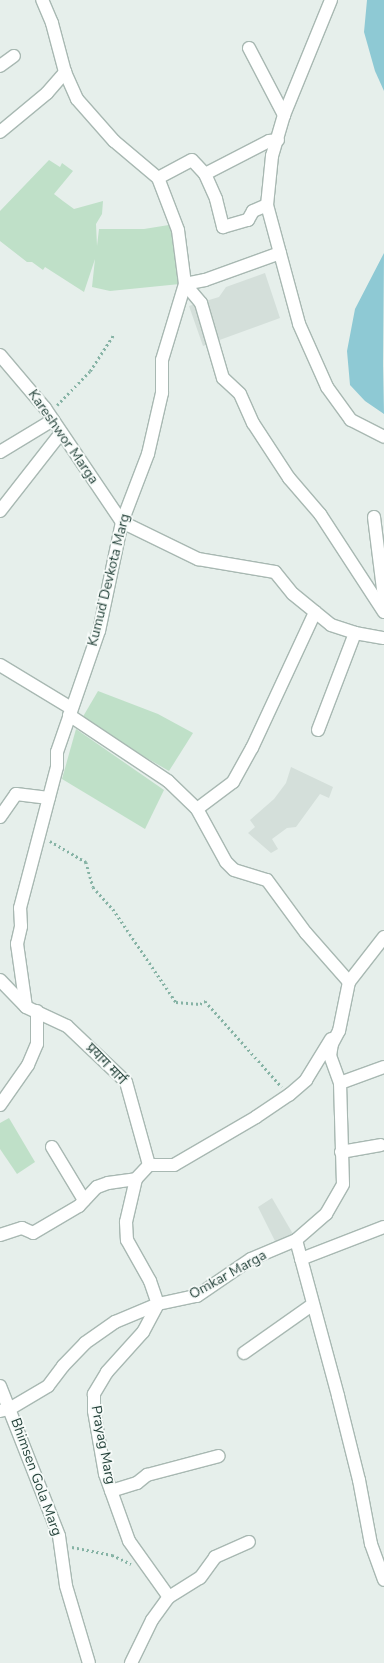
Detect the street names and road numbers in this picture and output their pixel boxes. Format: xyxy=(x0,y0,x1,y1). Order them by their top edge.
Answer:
street label: Kareshwor Marga xyxy=(24,387,102,487)
street label: Kumud Devkota Marg xyxy=(84,512,134,648)
street label: प्रयाग मार्ग xyxy=(82,1040,130,1088)
street label: Omkar Marga xyxy=(186,1247,270,1303)
street label: Prayag Marg xyxy=(87,1404,119,1486)
street label: Bhimsen Gola Marg xyxy=(7,1416,65,1538)

